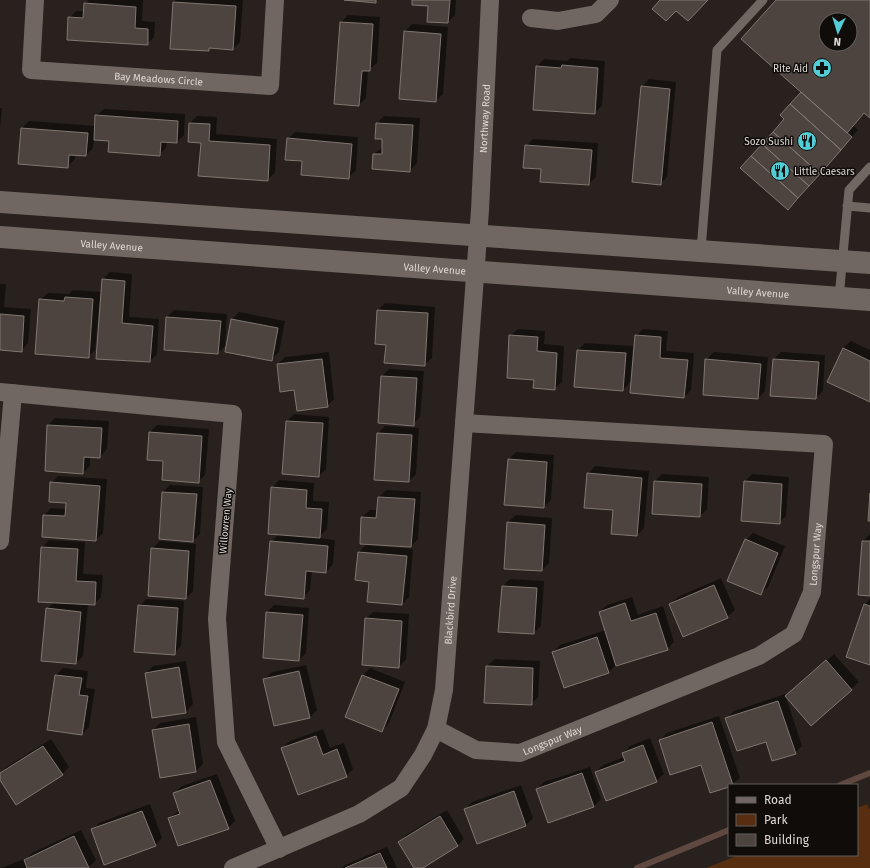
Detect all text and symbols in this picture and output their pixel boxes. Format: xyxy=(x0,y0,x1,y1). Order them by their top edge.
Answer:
north arrow xyxy=(818,12,858,52)
text: N xyxy=(833,35,841,48)
pharmacy icon: Rite Aid xyxy=(811,57,833,79)
place label: Rite Aid xyxy=(773,63,808,75)
street label: Bay Meadows Circle xyxy=(114,71,203,88)
street label: Northway Road xyxy=(478,84,493,153)
restaurant icon: Sozo Sushi xyxy=(796,130,818,152)
place label: Sozo Sushi xyxy=(744,136,793,148)
restaurant icon: Little Caesars xyxy=(769,160,791,182)
place label: Little Caesars xyxy=(794,166,855,178)
street label: Valley Avenue xyxy=(80,238,143,254)
street label: Valley Avenue xyxy=(403,261,466,278)
street label: Valley Avenue xyxy=(726,285,790,301)
street label: Willowren Way xyxy=(217,488,235,554)
street label: Longspur Way xyxy=(808,523,825,586)
street label: Blackbird Drive xyxy=(442,576,460,645)
street label: Longspur Way xyxy=(521,723,584,758)
legend xyxy=(728,784,858,856)
text: Road xyxy=(764,793,792,807)
text: Park xyxy=(764,813,788,827)
text: Building xyxy=(764,833,810,847)

